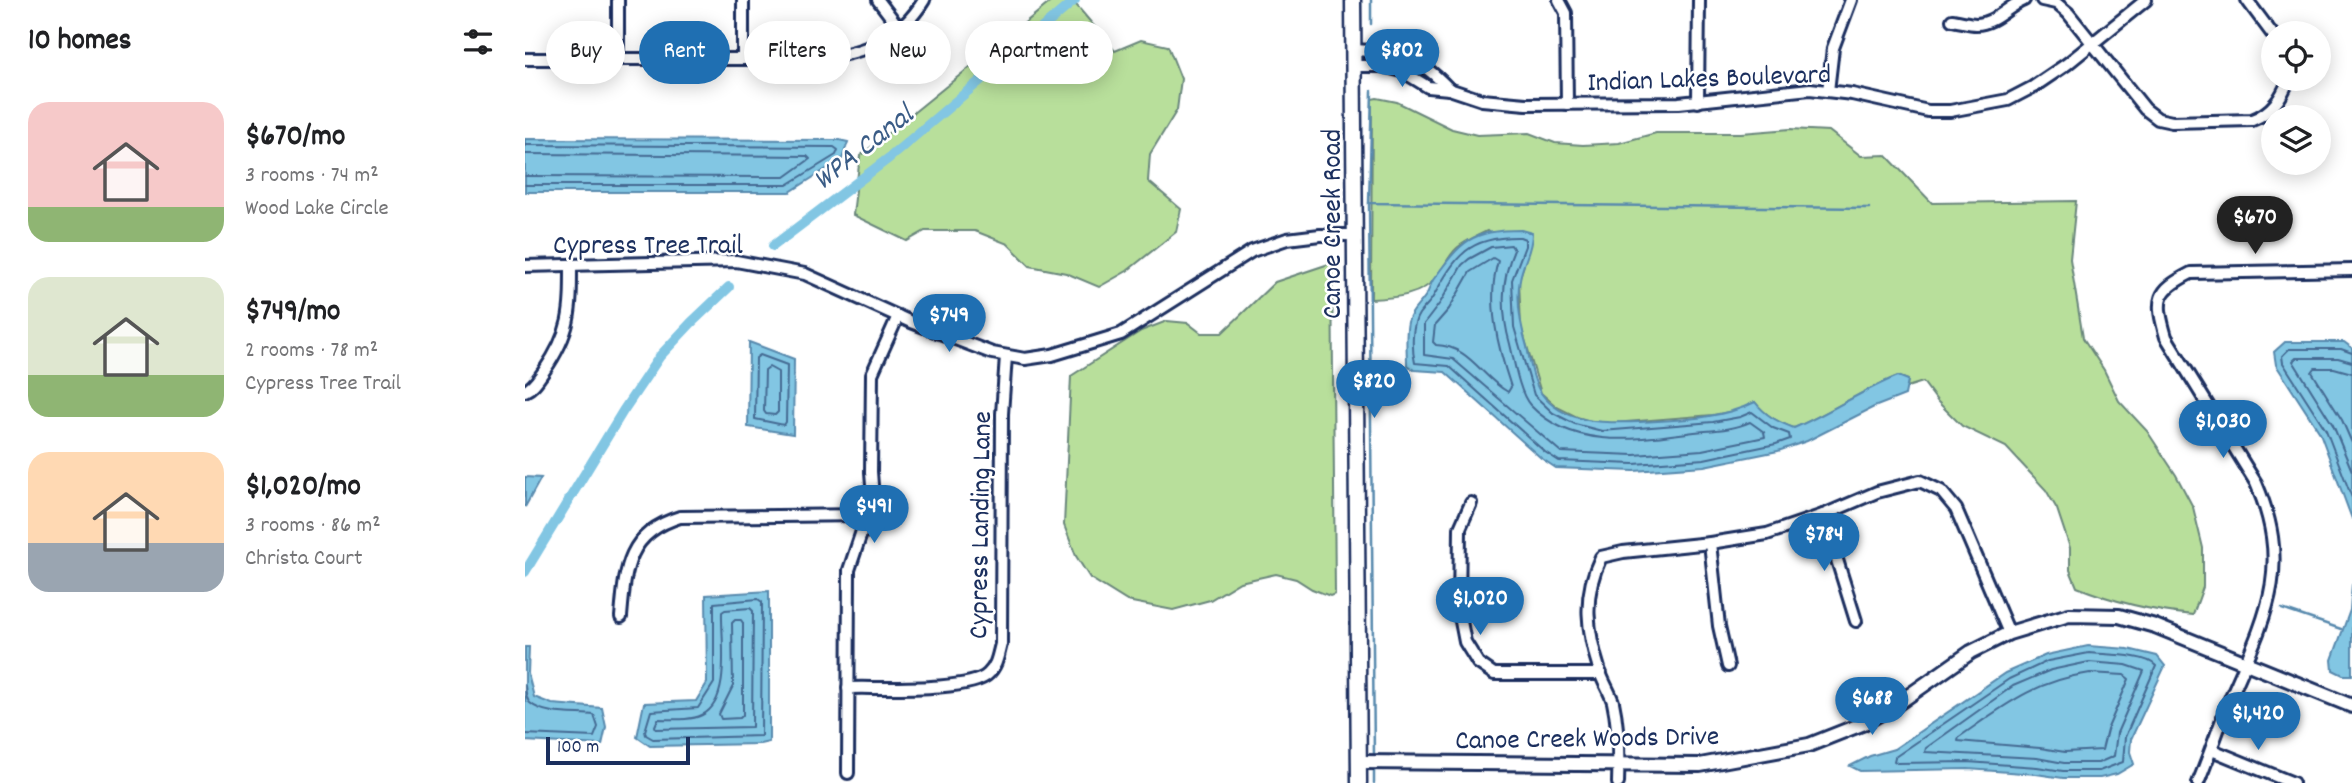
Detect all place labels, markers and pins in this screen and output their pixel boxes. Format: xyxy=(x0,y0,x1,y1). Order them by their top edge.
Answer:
pin: $802 xyxy=(1361,29,1443,89)
pin: $670 xyxy=(2214,196,2296,256)
pin: $749 xyxy=(908,294,990,354)
pin: $820 xyxy=(1333,360,1415,420)
pin: $1,030 xyxy=(2166,400,2280,460)
pin: $491 xyxy=(833,486,915,545)
pin: $784 xyxy=(1783,514,1865,573)
pin: $1,020 xyxy=(1423,578,1537,637)
pin: $688 xyxy=(1831,678,1913,737)
pin: $1,420 xyxy=(2201,692,2315,752)

